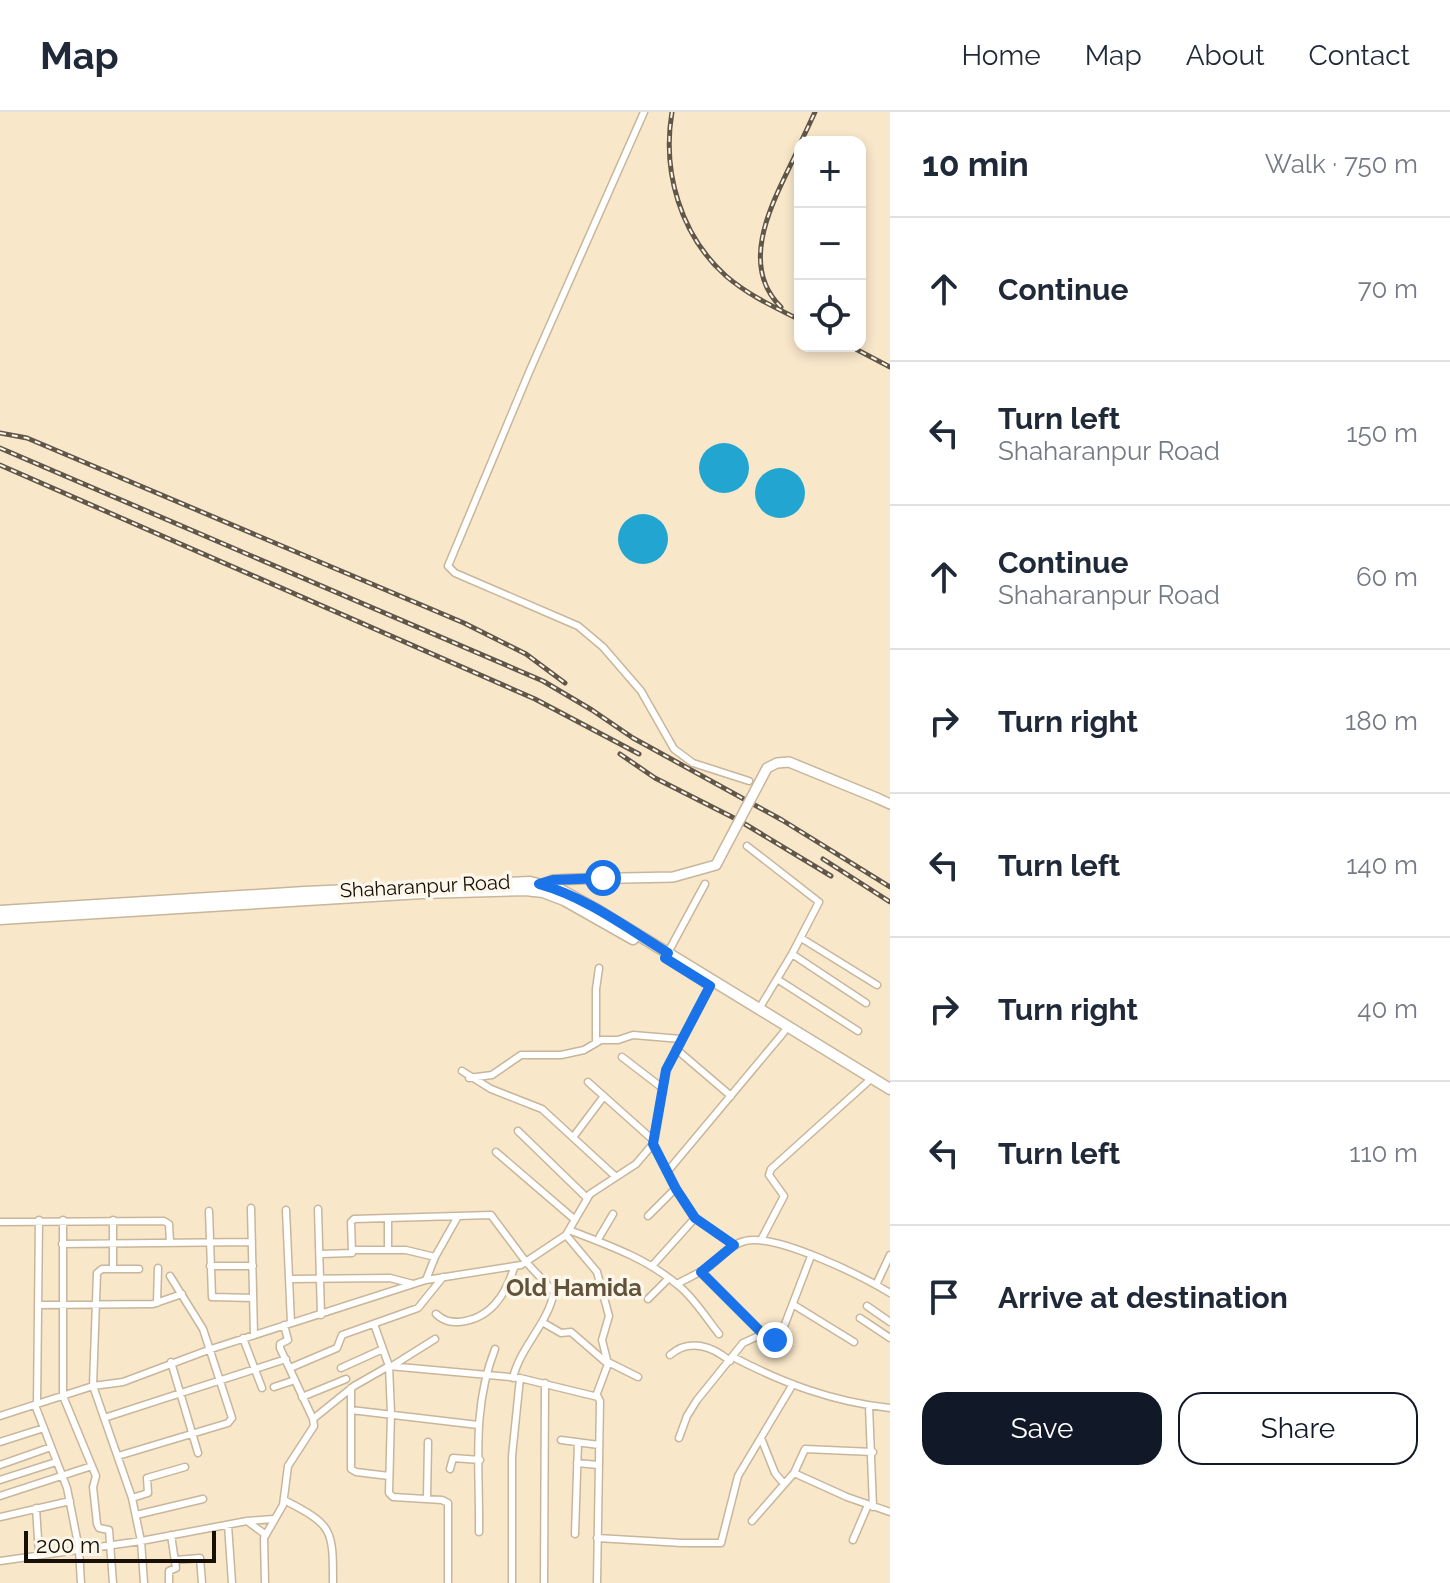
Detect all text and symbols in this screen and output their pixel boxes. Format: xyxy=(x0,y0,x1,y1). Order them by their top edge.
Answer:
text: Map xyxy=(40,33,119,78)
text: Home xyxy=(961,39,1041,72)
text: Map xyxy=(1085,39,1142,72)
text: About xyxy=(1186,39,1265,72)
text: Contact xyxy=(1309,39,1410,72)
map controls xyxy=(794,136,866,352)
button: + xyxy=(794,136,866,208)
text: 10 min xyxy=(922,144,1029,184)
text: Walk · 750 m xyxy=(1265,149,1418,179)
button: − xyxy=(794,208,866,280)
icon: ahead xyxy=(922,267,966,311)
text: Continue xyxy=(998,272,1129,307)
text: 70 m xyxy=(1358,274,1418,304)
button: locate xyxy=(794,280,866,352)
text: Turn left xyxy=(998,401,1120,436)
icon: left xyxy=(922,411,966,455)
text: 150 m xyxy=(1346,418,1418,448)
text: Shaharanpur Road xyxy=(998,436,1220,466)
text: Continue xyxy=(998,545,1129,580)
icon: ahead xyxy=(922,555,966,599)
text: 60 m xyxy=(1356,562,1418,592)
text: Shaharanpur Road xyxy=(998,580,1220,610)
icon: right xyxy=(922,699,966,743)
text: Turn right xyxy=(998,704,1138,739)
text: 180 m xyxy=(1345,706,1418,736)
icon: left xyxy=(922,843,966,887)
text: Turn left xyxy=(998,848,1120,883)
text: 140 m xyxy=(1346,850,1418,880)
route start xyxy=(585,860,621,896)
street label: Shaharanpur Road xyxy=(339,870,511,902)
icon: right xyxy=(922,987,966,1031)
text: Turn right xyxy=(998,992,1138,1027)
text: 40 m xyxy=(1357,994,1418,1024)
icon: left xyxy=(922,1131,966,1175)
text: Turn left xyxy=(998,1136,1120,1171)
text: 110 m xyxy=(1349,1138,1418,1168)
district label: Old Hamida xyxy=(506,1273,642,1302)
icon: arrive xyxy=(922,1275,966,1319)
text: Arrive at destination xyxy=(998,1280,1288,1315)
route end xyxy=(757,1322,793,1358)
button: Save xyxy=(922,1392,1162,1465)
button: Share xyxy=(1178,1392,1418,1465)
scale bar xyxy=(24,1527,216,1563)
text: 200 m xyxy=(36,1532,100,1558)

